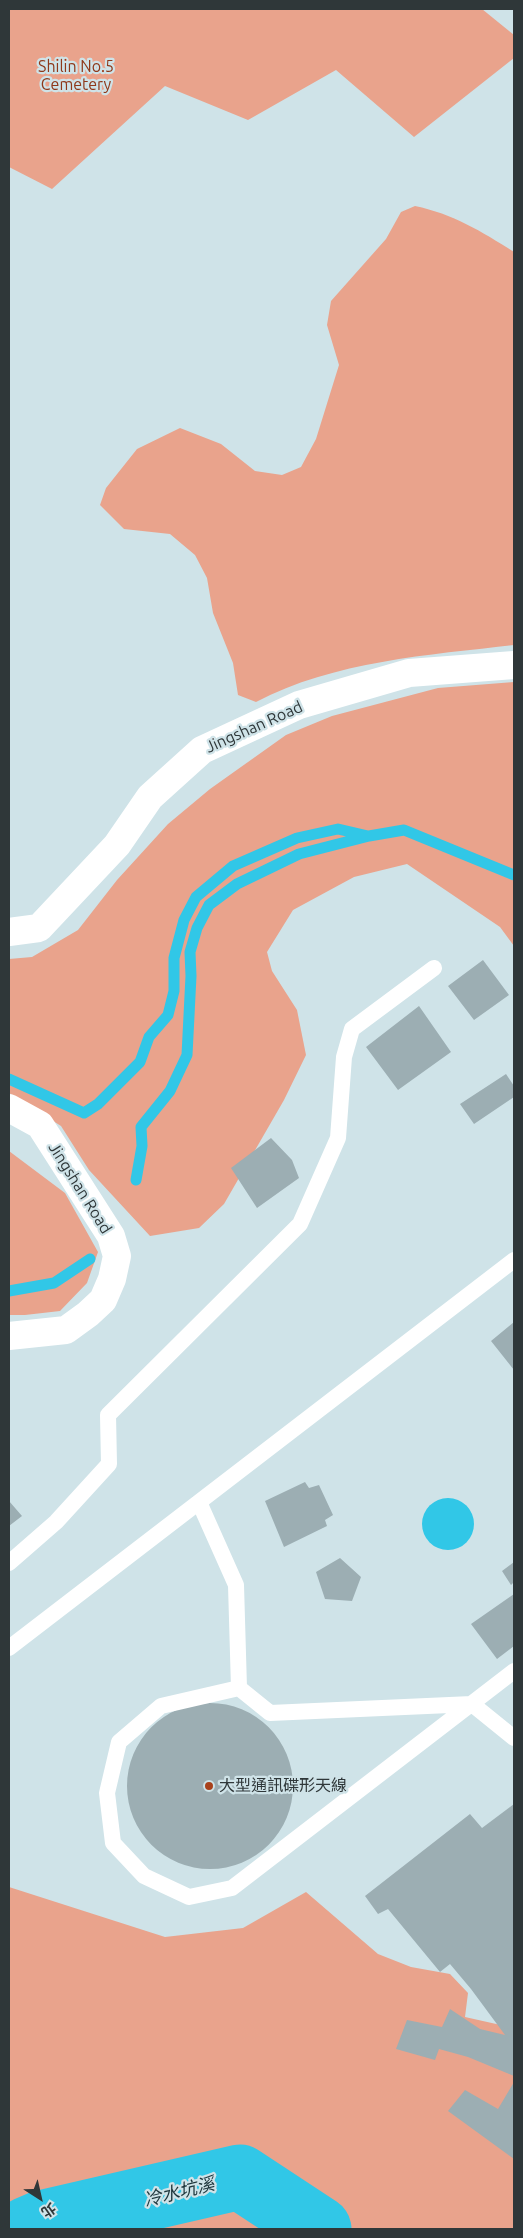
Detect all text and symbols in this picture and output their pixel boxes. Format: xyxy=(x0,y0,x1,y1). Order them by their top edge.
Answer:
park label: Shilin No.5 Cemetery xyxy=(38,57,114,95)
street label: Jingshan Road xyxy=(203,697,305,757)
street label: Jingshan Road xyxy=(44,1139,116,1237)
place label: 大型通訊碟形天線 xyxy=(219,1776,347,1796)
marker: 大型通訊碟形天線 xyxy=(203,1780,215,1792)
north arrow xyxy=(15,2173,65,2223)
water label: 冷水坑溪 xyxy=(141,2173,217,2211)
text: 北 xyxy=(38,2200,59,2221)

